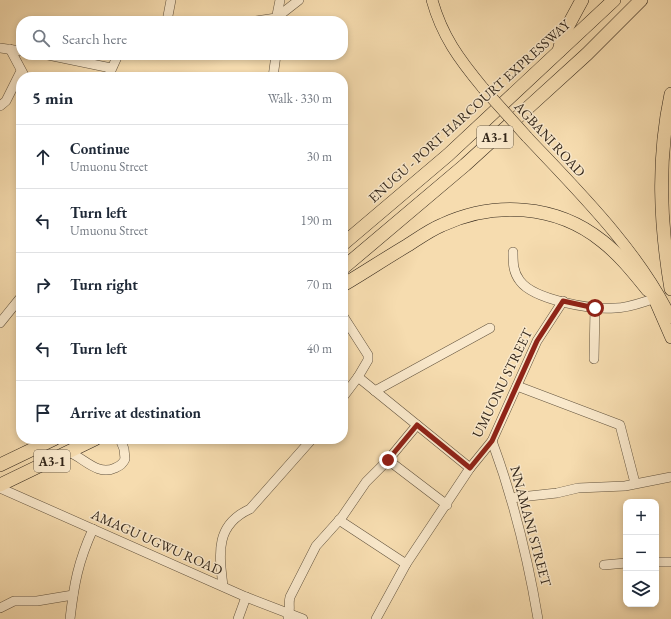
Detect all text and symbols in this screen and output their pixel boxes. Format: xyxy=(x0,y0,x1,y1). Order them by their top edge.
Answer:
street label: ENUGU - PORT HARCOURT EXPRESSWAY xyxy=(364,15,574,206)
search box xyxy=(16,16,348,60)
icon: search xyxy=(30,27,52,49)
text: Search here xyxy=(62,29,127,48)
text: 5 min xyxy=(32,87,73,109)
text: Walk · 330 m xyxy=(268,90,332,107)
street label: AGBANI ROAD xyxy=(510,97,590,181)
road number: A3-1 xyxy=(477,126,513,148)
text: Continue xyxy=(70,139,130,158)
icon: ahead xyxy=(32,146,54,168)
text: 30 m xyxy=(307,148,332,165)
text: Umuonu Street xyxy=(70,158,148,175)
text: Turn left xyxy=(70,203,127,222)
icon: left xyxy=(32,210,54,232)
text: 190 m xyxy=(301,212,332,229)
text: Umuonu Street xyxy=(70,222,148,239)
icon: right xyxy=(32,274,54,296)
text: Turn right xyxy=(70,275,138,294)
text: 70 m xyxy=(307,276,332,293)
route start xyxy=(586,299,604,317)
street label: UMUONU STREET xyxy=(468,325,536,441)
icon: left xyxy=(32,338,54,360)
text: Turn left xyxy=(70,339,127,358)
text: 40 m xyxy=(307,340,332,357)
icon: arrive xyxy=(32,402,54,424)
text: Arrive at destination xyxy=(70,403,201,422)
road number: A3-1 xyxy=(34,450,70,472)
route end xyxy=(379,451,397,469)
street label: NNAMANI STREET xyxy=(506,464,556,589)
map controls xyxy=(623,499,659,607)
button: + xyxy=(623,499,659,535)
street label: AMAGU UGWU ROAD xyxy=(88,505,226,579)
button: − xyxy=(623,535,659,571)
button: layers xyxy=(623,571,659,607)

